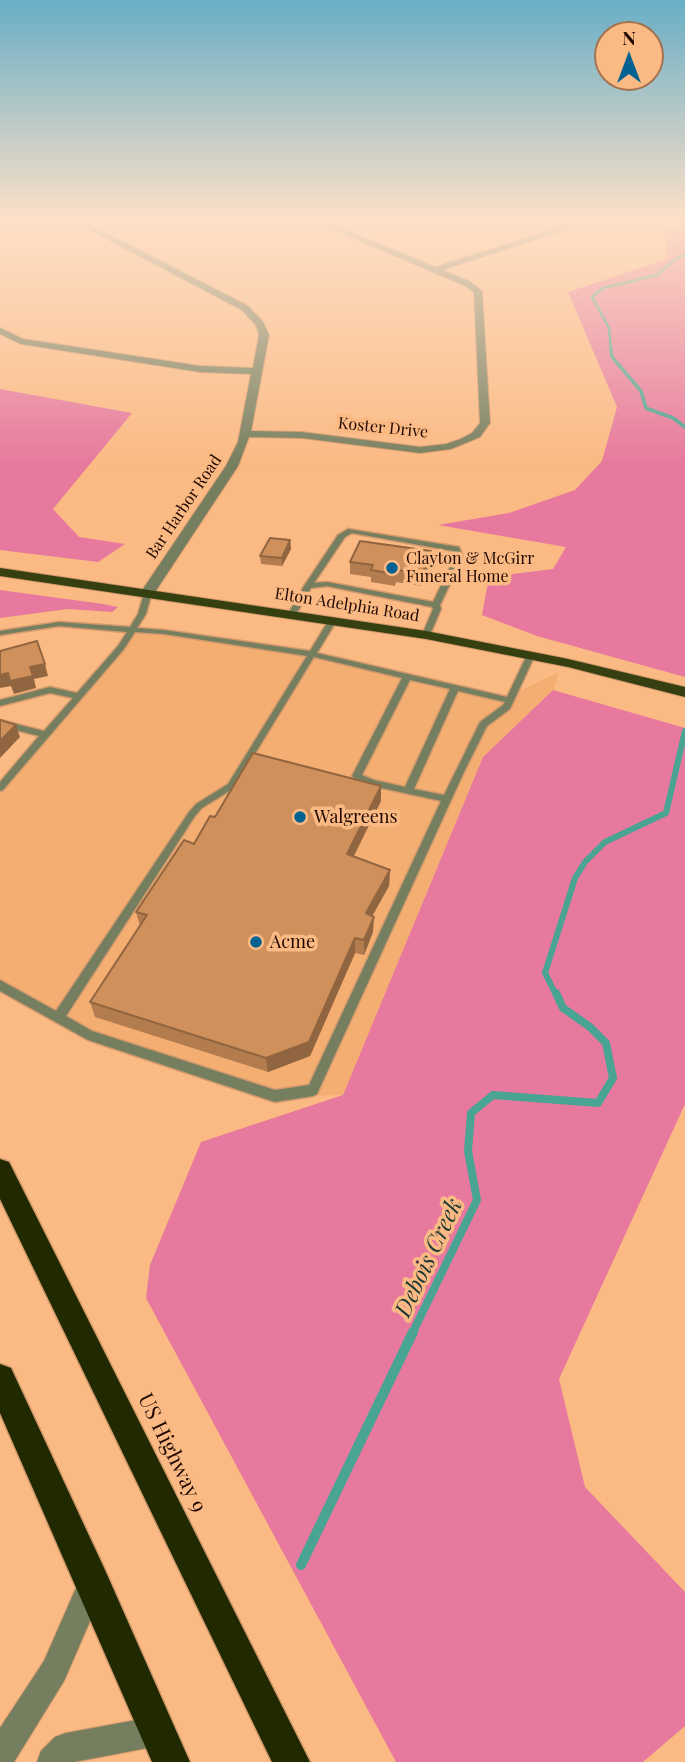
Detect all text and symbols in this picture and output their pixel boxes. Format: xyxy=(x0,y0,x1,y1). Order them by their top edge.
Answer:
north arrow xyxy=(594,21,664,91)
text: N xyxy=(622,24,636,50)
street label: Koster Drive xyxy=(337,414,429,442)
street label: Bar Harbor Road xyxy=(142,451,226,563)
place label: Clayton & McGirr Funeral Home xyxy=(406,549,534,587)
marker: Clayton & McGirr Funeral Home xyxy=(384,560,400,576)
street label: Elton Adelphia Road xyxy=(273,584,421,626)
place label: Walgreens xyxy=(314,806,398,828)
marker: Walgreens xyxy=(292,809,308,825)
place label: Acme xyxy=(270,931,315,953)
marker: Acme xyxy=(248,934,264,950)
water label: Debois Creek xyxy=(390,1195,468,1321)
street label: US Highway 9 xyxy=(132,1389,212,1517)

